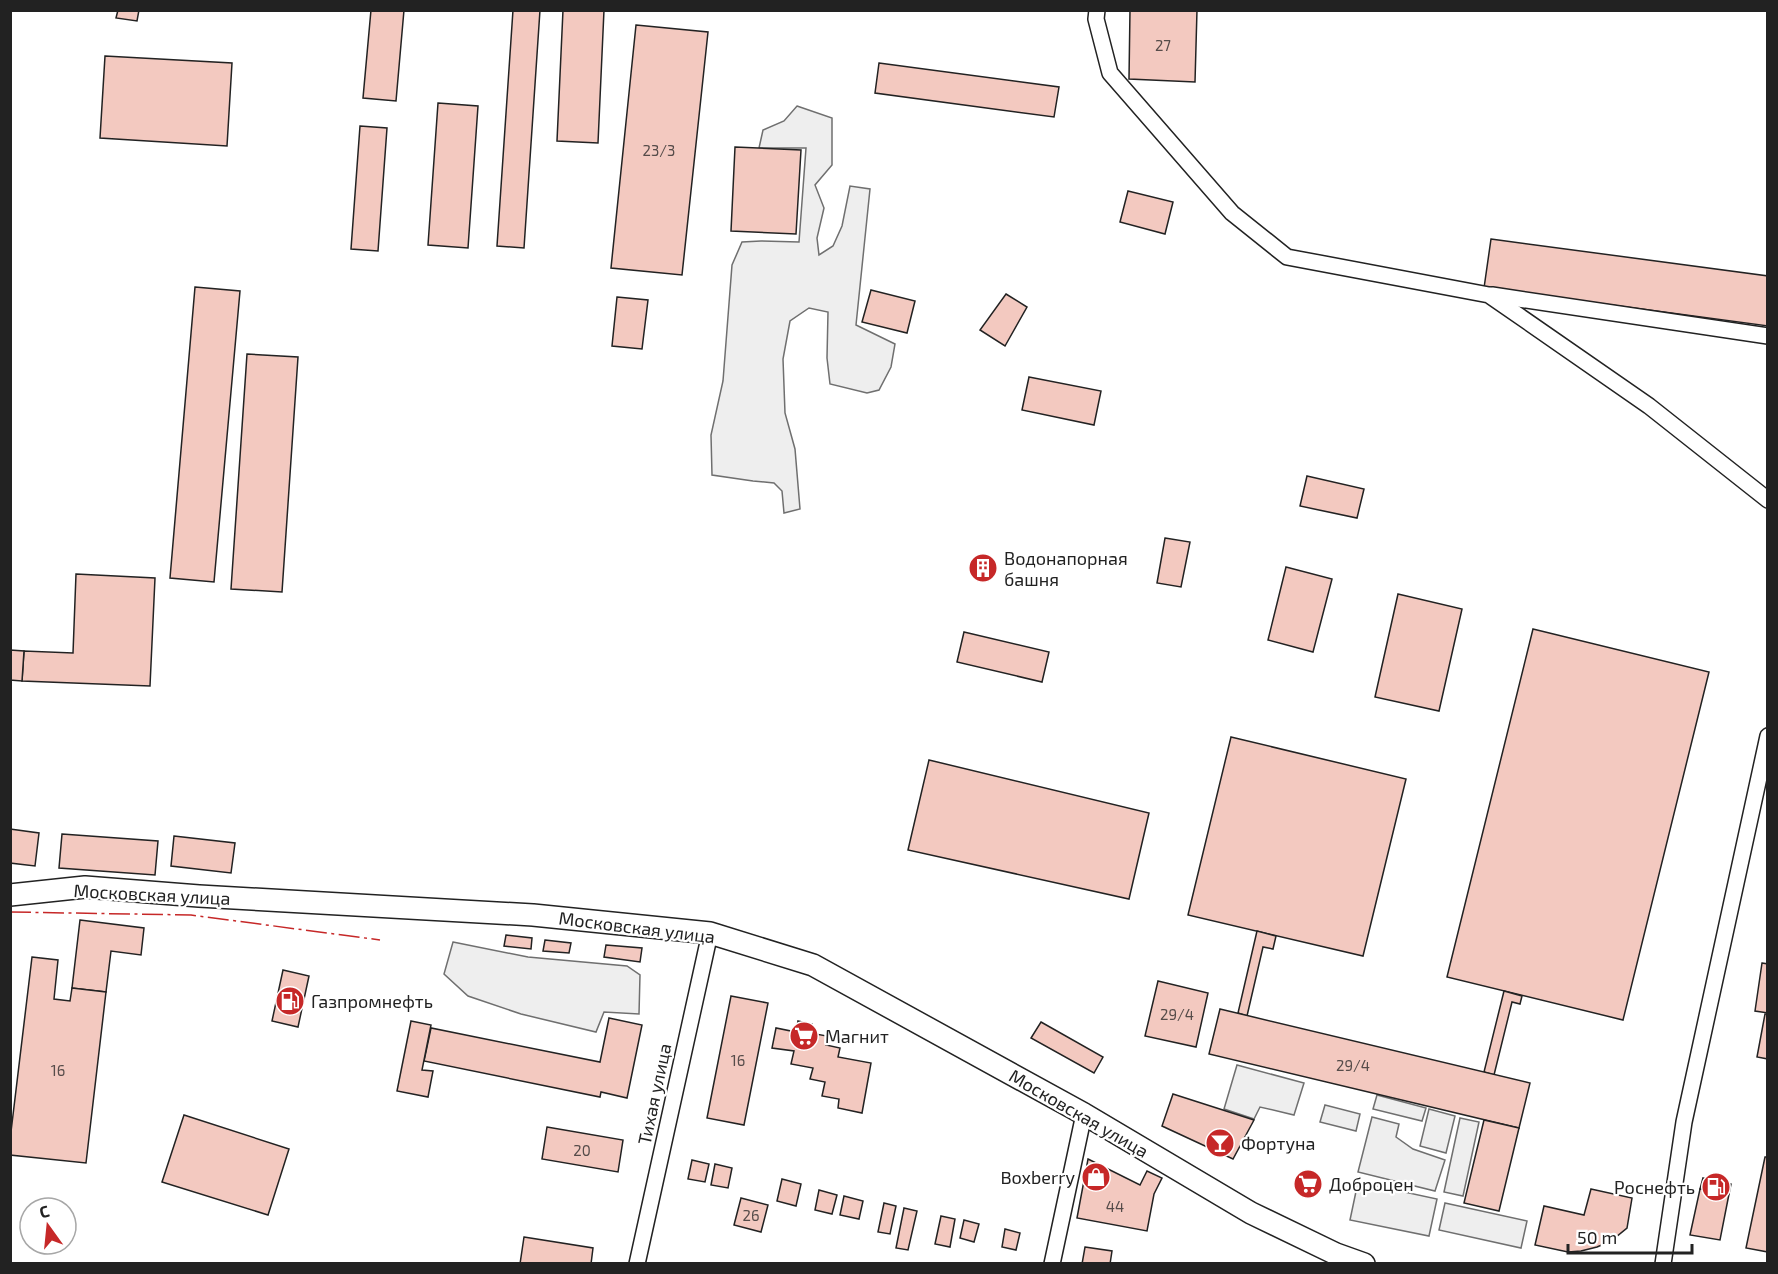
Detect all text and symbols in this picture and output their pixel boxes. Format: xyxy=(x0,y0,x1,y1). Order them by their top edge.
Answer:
house number: 27 xyxy=(1155,36,1171,54)
house number: 23/3 xyxy=(643,141,675,159)
place label: Водонапорная башня xyxy=(1004,547,1128,590)
building icon: Водонапорная башня xyxy=(967,552,999,584)
street label: Московская улица xyxy=(73,879,231,909)
street label: Московская улица xyxy=(558,907,716,947)
fuel station icon: Газпромнефть xyxy=(274,985,306,1017)
place label: Газпромнефть xyxy=(311,990,433,1012)
house number: 29/4 xyxy=(1160,1005,1194,1023)
supermarket icon: Магнит xyxy=(788,1020,820,1052)
place label: Магнит xyxy=(825,1025,889,1047)
street label: Тихая улица xyxy=(633,1041,675,1147)
house number: 16 xyxy=(731,1051,745,1069)
house number: 29/4 xyxy=(1336,1056,1370,1074)
house number: 16 xyxy=(51,1061,65,1079)
street label: Московская улица xyxy=(1005,1064,1153,1162)
bar icon: Фортуна xyxy=(1204,1127,1236,1159)
place label: Фортуна xyxy=(1241,1132,1315,1154)
house number: 20 xyxy=(573,1141,591,1159)
shop icon: Boxberry xyxy=(1080,1161,1112,1193)
place label: Boxberry xyxy=(1000,1166,1075,1188)
supermarket icon: Доброцен xyxy=(1292,1168,1324,1200)
fuel station icon: Роснефть xyxy=(1700,1171,1732,1203)
place label: Доброцен xyxy=(1329,1173,1414,1195)
place label: Роснефть xyxy=(1614,1176,1695,1198)
north arrow xyxy=(18,1196,78,1256)
house number: 44 xyxy=(1106,1197,1124,1215)
text: С xyxy=(37,1201,51,1221)
house number: 26 xyxy=(742,1206,760,1224)
scale bar xyxy=(1568,1217,1692,1255)
text: 50 m xyxy=(1577,1226,1617,1248)

